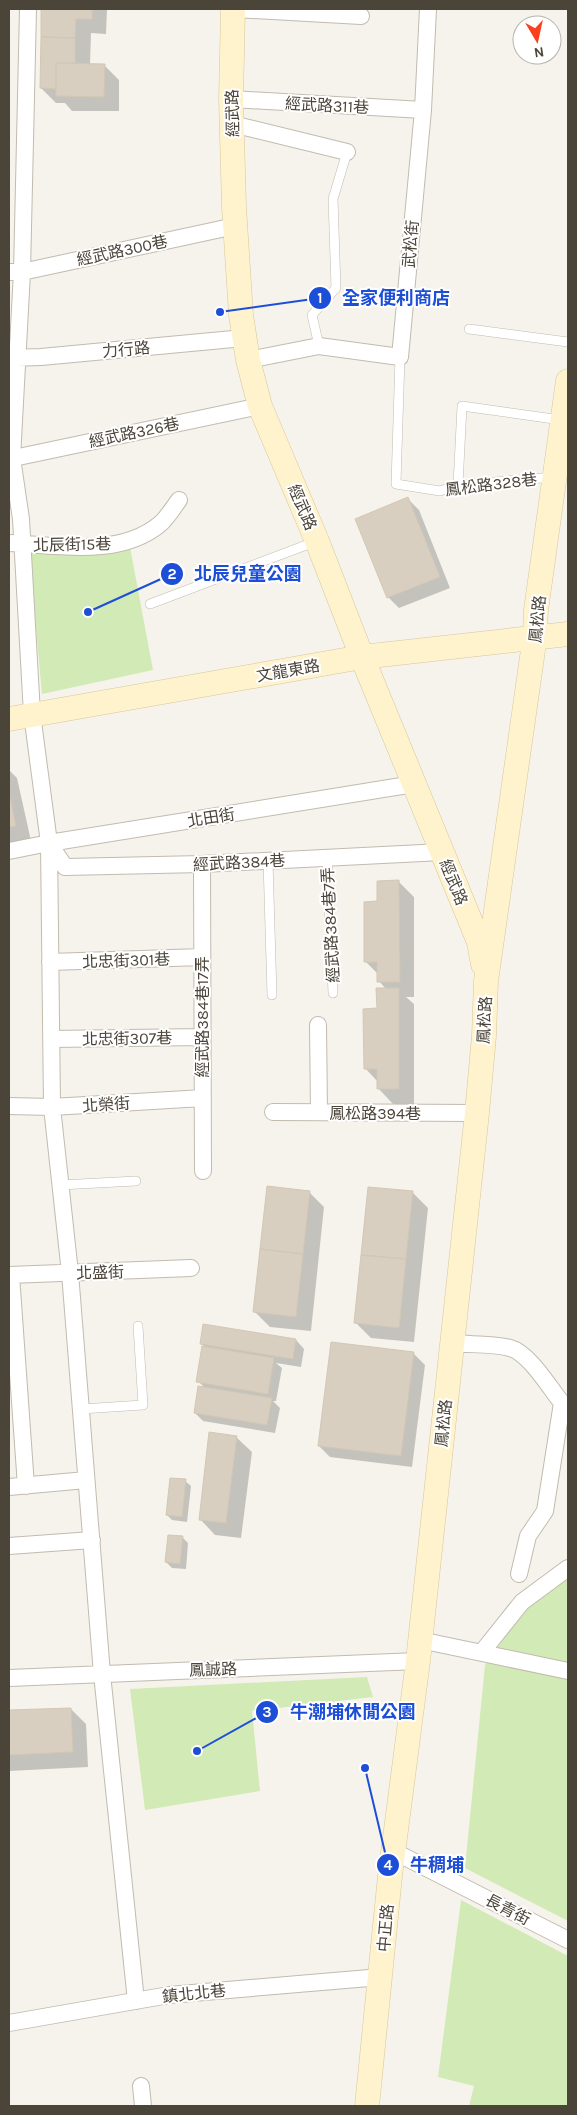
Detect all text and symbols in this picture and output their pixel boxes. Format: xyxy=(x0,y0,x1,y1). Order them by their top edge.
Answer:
north arrow xyxy=(512,15,562,65)
text: N xyxy=(533,43,545,62)
street label: 經武路 xyxy=(223,89,242,137)
street label: 經武路311巷 xyxy=(285,94,369,117)
street label: 武松街 xyxy=(399,219,422,269)
street label: 經武路300巷 xyxy=(75,232,169,269)
callout: 全家便利商店 xyxy=(307,281,460,314)
text: 全家便利商店 xyxy=(342,287,450,309)
text: 1 xyxy=(317,289,323,307)
street label: 力行路 xyxy=(101,338,151,361)
street label: 經武路326巷 xyxy=(87,414,181,451)
street label: 鳳松路328巷 xyxy=(444,469,538,500)
street label: 經武路 xyxy=(284,481,321,533)
street label: 北辰街15巷 xyxy=(33,534,111,555)
callout: 北辰兒童公園 xyxy=(159,557,312,590)
text: 北辰兒童公園 xyxy=(194,563,302,585)
text: 2 xyxy=(167,565,177,583)
street label: 鳳松路 xyxy=(526,594,549,644)
street label: 文龍東路 xyxy=(255,656,321,685)
street label: 北田街 xyxy=(186,804,236,831)
street label: 經武路384巷 xyxy=(192,851,286,874)
street label: 經武路 xyxy=(436,856,471,908)
street label: 經武路384巷7弄 xyxy=(318,867,343,983)
street label: 北忠街301巷 xyxy=(82,949,170,972)
street label: 經武路384巷17弄 xyxy=(193,956,212,1078)
street label: 鳳松路 xyxy=(474,996,495,1044)
street label: 北忠街307巷 xyxy=(82,1028,172,1049)
street label: 北榮街 xyxy=(81,1093,131,1116)
street label: 鳳松路394巷 xyxy=(329,1104,421,1123)
street label: 北盛街 xyxy=(76,1262,124,1283)
street label: 鳳松路 xyxy=(432,1398,455,1448)
street label: 鳳誠路 xyxy=(189,1659,237,1680)
callout: 牛潮埔休閒公園 xyxy=(255,1695,426,1728)
text: 牛潮埔休閒公園 xyxy=(290,1701,416,1723)
text: 3 xyxy=(262,1703,272,1721)
callout: 牛稠埔 xyxy=(375,1849,474,1882)
text: 牛稠埔 xyxy=(410,1854,464,1876)
text: 4 xyxy=(384,1856,393,1874)
street label: 長青街 xyxy=(482,1890,533,1929)
street label: 中正路 xyxy=(374,1903,397,1953)
street label: 鎮北北巷 xyxy=(161,1981,227,2006)

